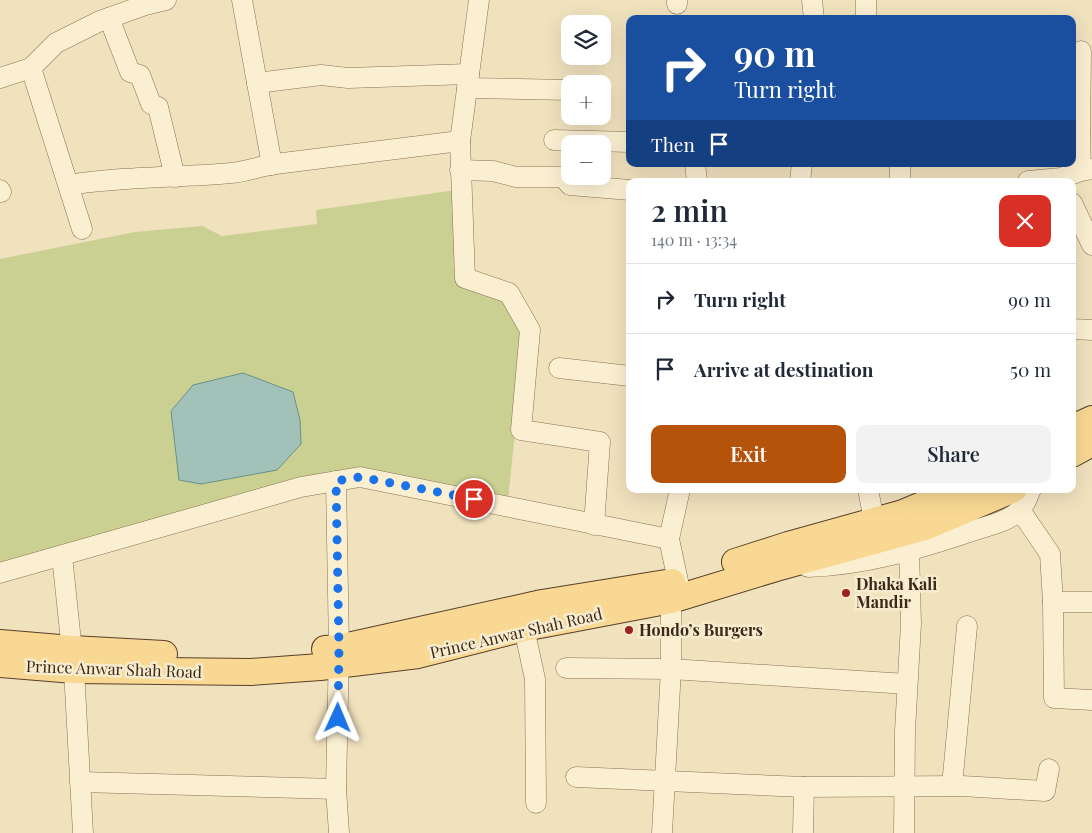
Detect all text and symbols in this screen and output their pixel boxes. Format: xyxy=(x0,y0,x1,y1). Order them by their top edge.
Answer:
map controls xyxy=(561,15,611,185)
button: layers xyxy=(561,15,611,65)
text: 90 m xyxy=(734,29,816,76)
icon: right xyxy=(651,35,716,100)
text: Turn right xyxy=(734,74,836,104)
button: + xyxy=(561,75,611,125)
icon: arrive xyxy=(705,130,733,158)
text: Then xyxy=(651,131,695,157)
button: − xyxy=(561,135,611,185)
text: 2 min xyxy=(651,190,728,230)
button: close xyxy=(999,195,1051,247)
text: 140 m · 13:34 xyxy=(651,229,737,250)
icon: right xyxy=(651,285,679,313)
text: Turn right xyxy=(694,286,786,312)
text: 90 m xyxy=(1008,286,1051,312)
icon: arrive xyxy=(651,355,679,383)
text: Arrive at destination xyxy=(694,356,874,382)
text: 50 m xyxy=(1010,356,1051,382)
button: Exit xyxy=(651,425,846,483)
button: Share xyxy=(856,425,1051,483)
pin xyxy=(453,478,495,520)
icon: arrive xyxy=(460,485,488,513)
place label: Dhaka Kali Mandir xyxy=(856,573,937,612)
marker: Dhaka Kali Mandir xyxy=(840,587,852,599)
street label: Prince Anwar Shah Road xyxy=(428,602,604,663)
place label: Hondo’s Burgers xyxy=(639,619,763,640)
marker: Hondo’s Burgers xyxy=(623,624,635,636)
street label: Prince Anwar Shah Road xyxy=(26,655,202,682)
position arrow xyxy=(311,691,363,743)

